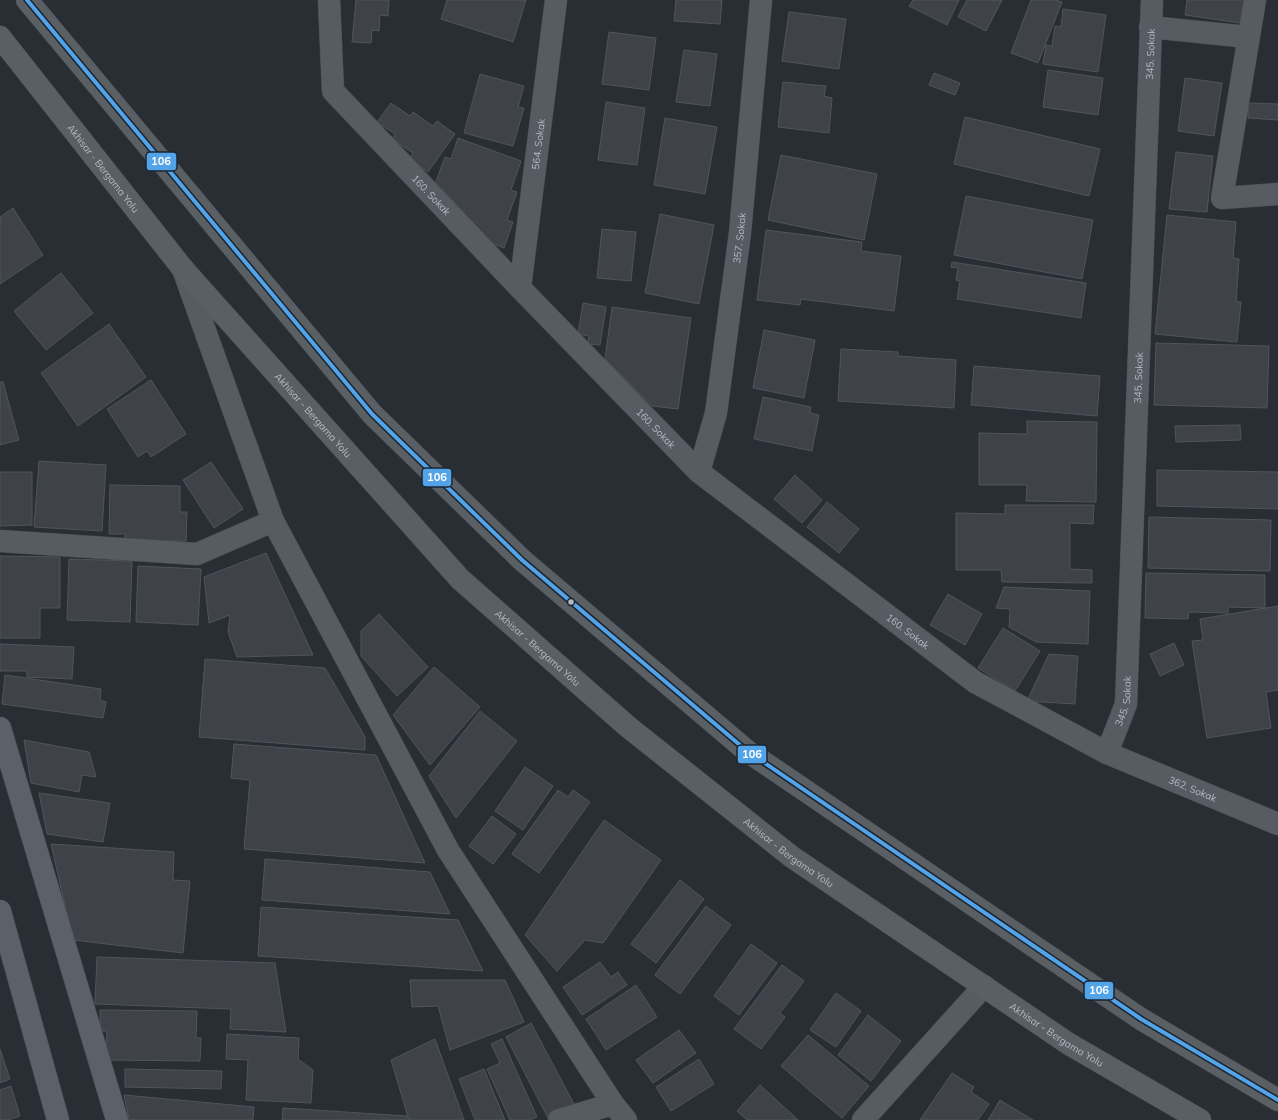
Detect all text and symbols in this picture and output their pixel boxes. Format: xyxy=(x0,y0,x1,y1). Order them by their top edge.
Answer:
street label: 345. Sokak xyxy=(1143,27,1157,80)
street label: 564. Sokak xyxy=(528,117,548,170)
street label: Akhisar - Bergama Yolu xyxy=(64,121,142,215)
line badge: 106 xyxy=(146,152,177,171)
text: 106 xyxy=(151,154,171,168)
street label: 160. Sokak xyxy=(409,172,454,218)
street label: 357. Sokak xyxy=(730,211,748,264)
street label: 345. Sokak xyxy=(1131,351,1146,404)
street label: Akhisar - Bergama Yolu xyxy=(272,370,355,460)
street label: 160. Sokak xyxy=(634,405,679,451)
line badge: 106 xyxy=(422,468,452,487)
text: 106 xyxy=(427,470,447,484)
unlabelled marker xyxy=(566,597,576,607)
street label: Akhisar - Bergama Yolu xyxy=(493,607,583,689)
street label: 160. Sokak xyxy=(884,610,933,652)
street label: 345. Sokak xyxy=(1112,675,1134,728)
line badge: 106 xyxy=(737,745,767,764)
text: 106 xyxy=(742,747,762,761)
street label: 362. Sokak xyxy=(1167,773,1220,805)
street label: Akhisar - Bergama Yolu xyxy=(741,815,837,890)
line badge: 106 xyxy=(1084,981,1114,1000)
text: 106 xyxy=(1089,983,1109,997)
street label: Akhisar - Bergama Yolu xyxy=(1007,999,1106,1069)

